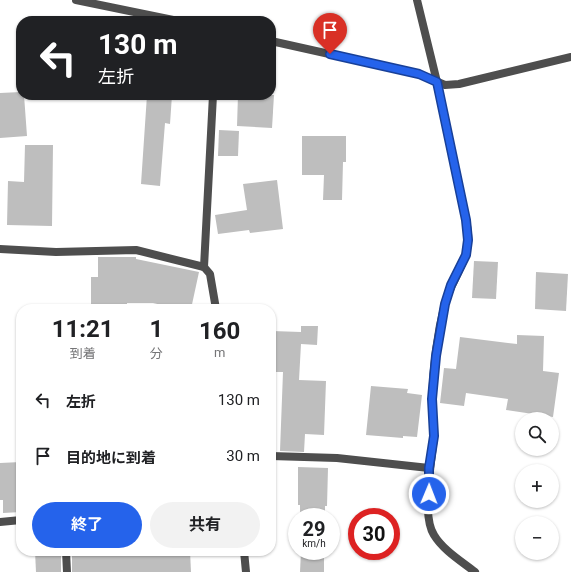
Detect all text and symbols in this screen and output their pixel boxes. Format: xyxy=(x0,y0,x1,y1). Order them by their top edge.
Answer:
pin xyxy=(313,13,347,54)
icon: arrive xyxy=(319,19,341,41)
text: 130 m xyxy=(98,28,177,61)
icon: left xyxy=(32,32,84,84)
text: 左折 xyxy=(98,66,134,87)
text: 11:21 xyxy=(52,315,114,343)
text: 1 xyxy=(149,315,163,343)
text: 160 xyxy=(199,317,240,345)
text: m xyxy=(214,345,225,360)
text: 到着 xyxy=(70,346,96,361)
text: 分 xyxy=(150,346,163,361)
icon: left xyxy=(32,389,54,411)
text: 130 m xyxy=(218,391,260,409)
text: 左折 xyxy=(66,393,96,411)
map controls xyxy=(515,412,559,560)
button: search xyxy=(515,412,559,456)
icon: arrive xyxy=(32,445,54,467)
text: 30 m xyxy=(226,447,260,465)
text: 目的地に到着 xyxy=(66,449,156,467)
button: + xyxy=(515,464,559,508)
position arrow xyxy=(408,473,450,515)
button: 終了 xyxy=(32,502,142,548)
button: 共有 xyxy=(150,502,260,548)
speed limit sign: 30 xyxy=(348,508,400,560)
button: − xyxy=(515,516,559,560)
text: 29 xyxy=(303,517,325,541)
text: km/h xyxy=(302,538,326,549)

